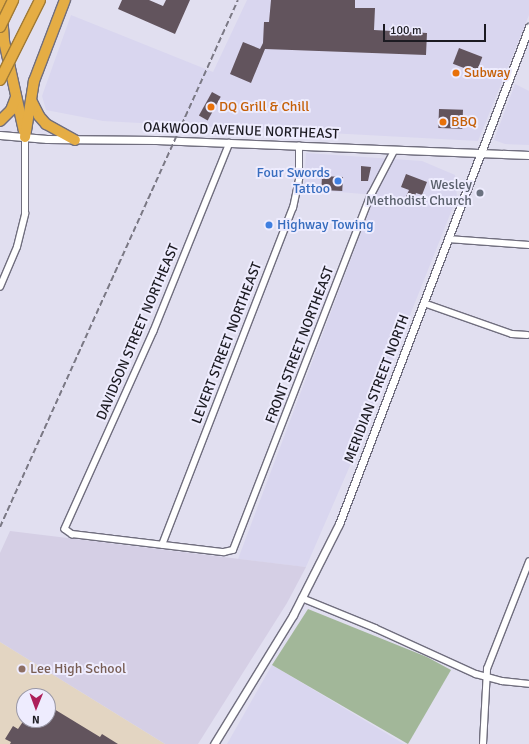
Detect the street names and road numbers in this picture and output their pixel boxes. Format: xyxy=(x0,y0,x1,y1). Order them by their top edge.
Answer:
street label: OAKWOOD AVENUE NORTHEAST xyxy=(143,119,339,143)
street label: DAVIDSON STREET NORTHEAST xyxy=(93,241,183,423)
street label: LEVERT STREET NORTHEAST xyxy=(188,260,266,426)
street label: FRONT STREET NORTHEAST xyxy=(262,264,338,426)
street label: MERIDIAN STREET NORTH xyxy=(341,312,413,466)

